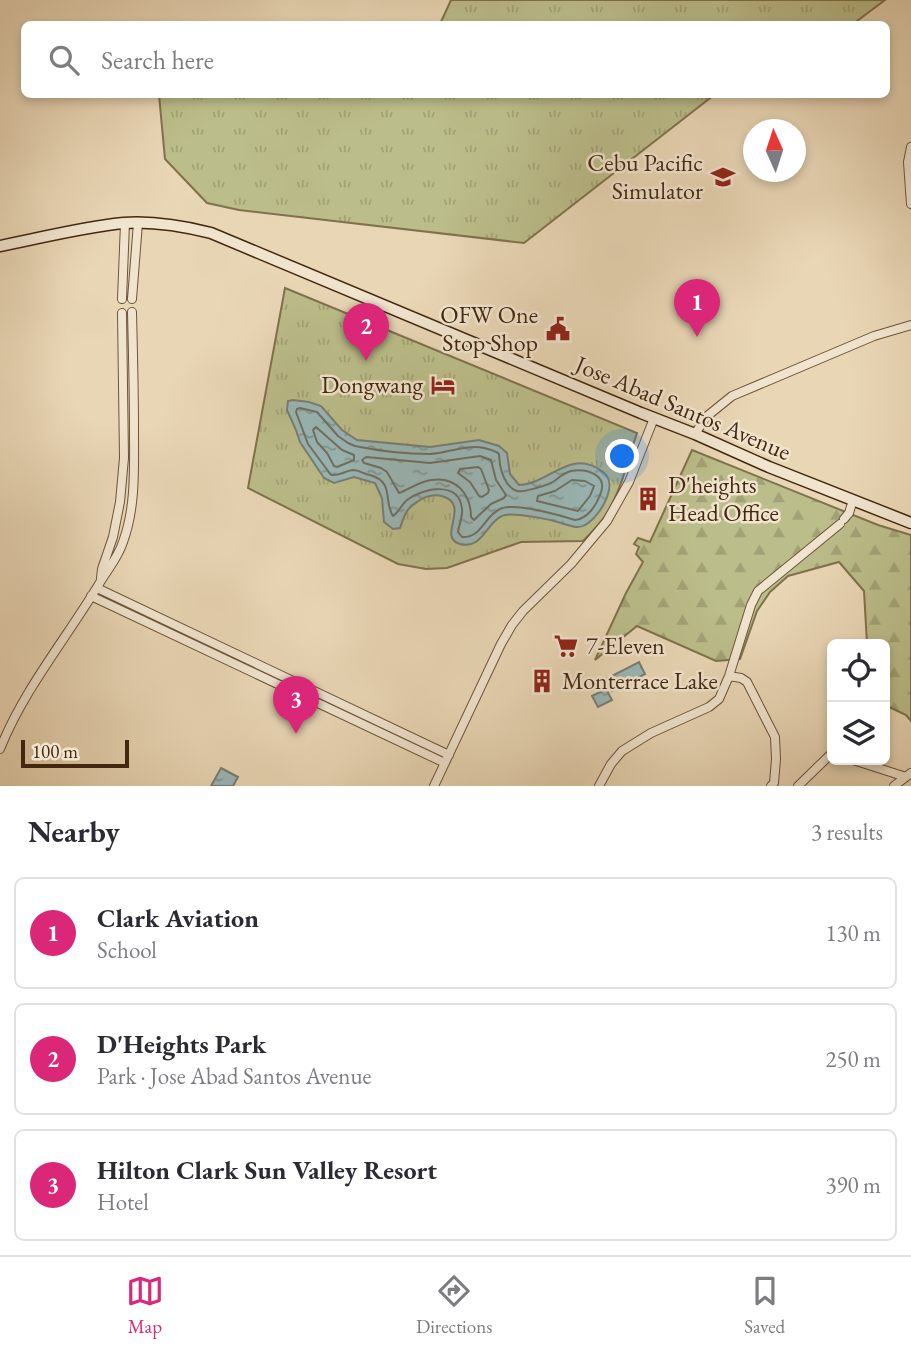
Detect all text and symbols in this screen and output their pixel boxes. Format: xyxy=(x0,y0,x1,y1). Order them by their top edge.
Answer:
search box xyxy=(21,21,890,98)
icon: search xyxy=(45,41,83,79)
text: Search here xyxy=(101,43,214,77)
north arrow xyxy=(743,119,806,182)
place label: Cebu Pacific Simulator xyxy=(587,147,703,206)
school or university icon: Cebu Pacific Simulator xyxy=(709,163,737,191)
pin: 1 xyxy=(674,279,720,337)
place label: OFW One Stop Shop xyxy=(440,299,538,358)
pin: 2 xyxy=(343,303,389,361)
public building icon: OFW One Stop Shop xyxy=(544,315,572,343)
street label: Jose Abad Santos Avenue xyxy=(569,347,796,467)
place label: Dongwang xyxy=(321,369,424,400)
hotel icon: Dongwang xyxy=(429,371,457,399)
your location xyxy=(605,439,639,473)
place label: D'heights Head Office xyxy=(668,469,779,528)
building icon: D'heights Head Office xyxy=(634,485,662,513)
place label: 7-Eleven xyxy=(586,630,665,661)
supermarket icon: 7-Eleven xyxy=(552,632,580,660)
map controls xyxy=(827,639,890,765)
button: locate xyxy=(827,639,890,702)
place label: Monterrace Lake xyxy=(562,665,718,696)
building icon: Monterrace Lake xyxy=(528,667,556,695)
pin: 3 xyxy=(273,676,319,734)
button: layers xyxy=(827,702,890,765)
scale bar xyxy=(21,737,130,769)
text: 100 m xyxy=(32,739,78,764)
text: Nearby xyxy=(28,812,120,851)
text: 3 results xyxy=(811,817,883,847)
text: Clark Aviation xyxy=(97,901,259,935)
text: 1 xyxy=(47,918,59,948)
text: 130 m xyxy=(825,918,881,948)
text: School xyxy=(97,935,157,965)
text: D'Heights Park xyxy=(97,1027,266,1061)
text: 2 xyxy=(47,1044,59,1074)
text: 250 m xyxy=(825,1044,881,1074)
text: Park · Jose Abad Santos Avenue xyxy=(97,1061,372,1091)
text: Hilton Clark Sun Valley Resort xyxy=(97,1153,437,1187)
text: 3 xyxy=(47,1170,59,1200)
text: 390 m xyxy=(825,1170,881,1200)
text: Hotel xyxy=(97,1187,149,1217)
tab: Map xyxy=(126,1272,164,1339)
tab: Directions xyxy=(416,1272,492,1339)
tab: Saved xyxy=(744,1272,785,1339)

